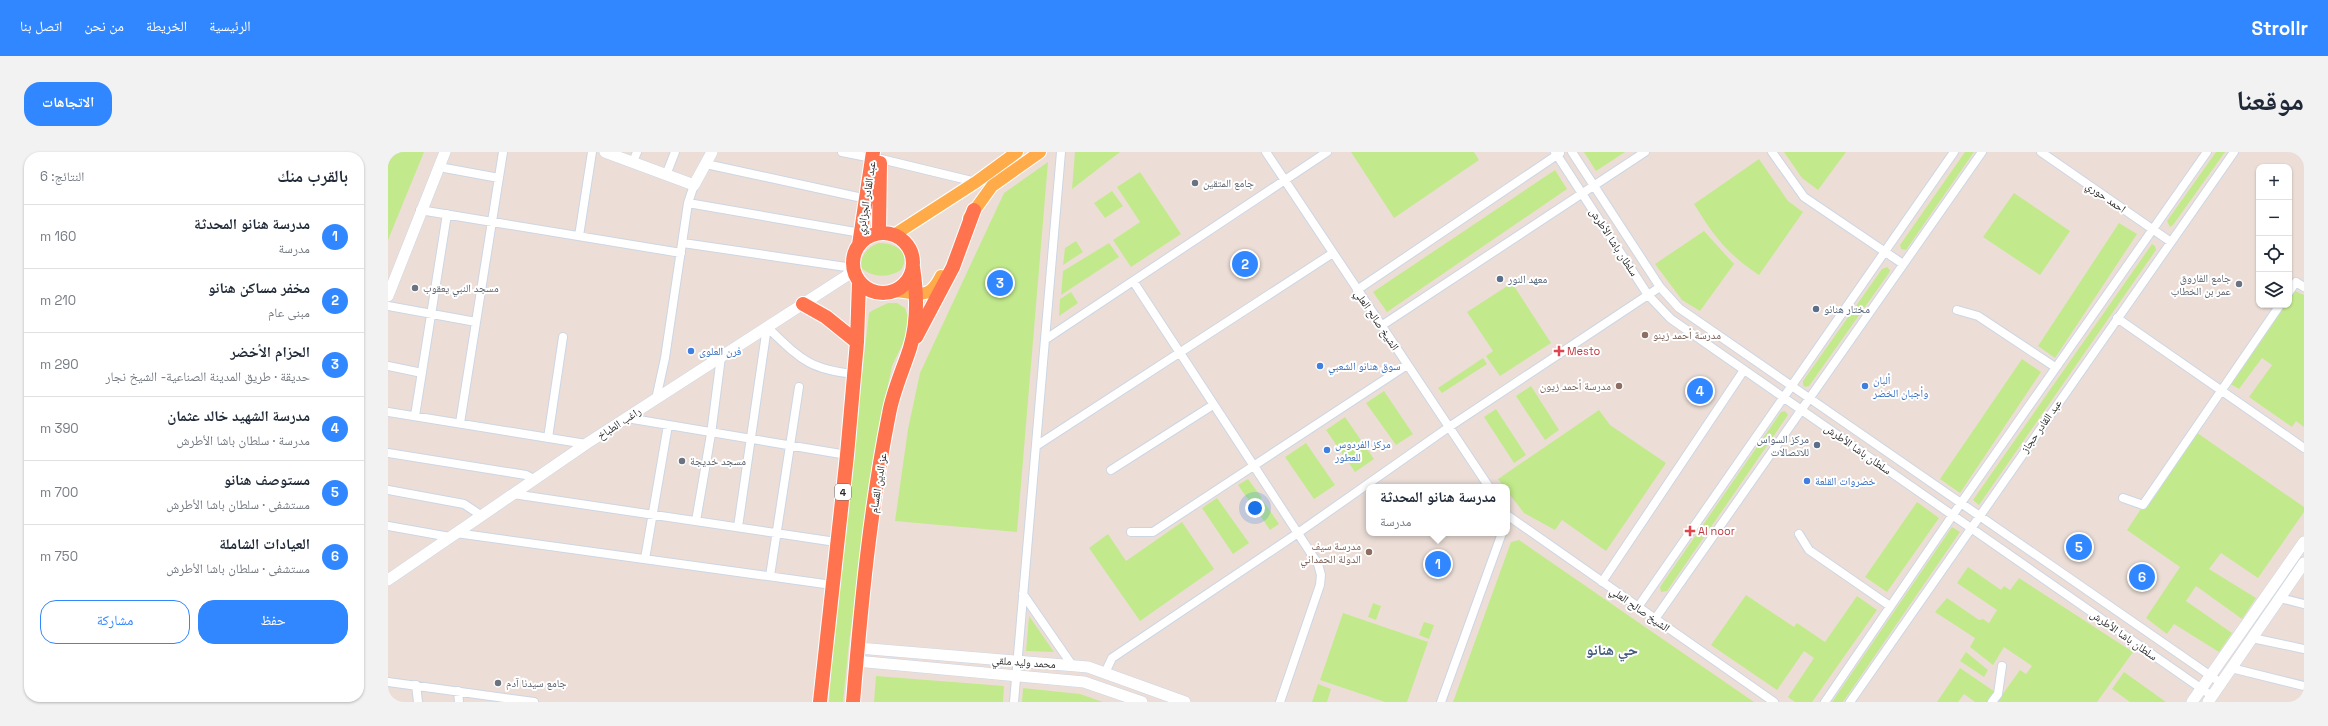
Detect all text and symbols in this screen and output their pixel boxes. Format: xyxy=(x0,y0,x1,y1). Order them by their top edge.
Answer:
text: Strollr xyxy=(2251,16,2308,41)
text: اتصل بنا xyxy=(20,17,62,35)
text: من نحن xyxy=(84,17,124,35)
text: الخريطة xyxy=(146,17,187,35)
text: الرئيسية xyxy=(209,17,251,35)
button: الاتجاهات xyxy=(24,82,112,126)
text: موقعنا xyxy=(2236,82,2304,118)
street label: عبد القادر الجزائري xyxy=(853,160,881,236)
map controls xyxy=(2256,164,2292,308)
button: + xyxy=(2256,164,2292,200)
text: بالقرب منك xyxy=(277,165,348,187)
text: النتائج: 6 xyxy=(40,168,84,185)
place label: جامع المتقين xyxy=(1203,176,1254,190)
marker: جامع المتقين xyxy=(1190,178,1200,188)
street label: احمد حوري xyxy=(2082,178,2129,217)
button: − xyxy=(2256,200,2292,236)
street label: سلطان باشا الأطرش xyxy=(1587,205,1641,279)
text: مدرسة هنانو المحدثة xyxy=(194,214,310,233)
text: 160 m xyxy=(40,228,76,245)
text: 1 xyxy=(332,228,338,245)
button: locate xyxy=(2256,236,2292,272)
text: مدرسة xyxy=(278,240,310,257)
pin: 2 xyxy=(1232,249,1258,279)
pin: 3 xyxy=(987,268,1013,298)
place label: جامع الفاروق عمر بن الخطاب xyxy=(2171,271,2231,298)
place label: معهد النور xyxy=(1507,272,1547,286)
button: layers xyxy=(2256,272,2292,308)
marker: معهد النور xyxy=(1495,274,1505,284)
text: مخفر مساكن هنانو xyxy=(208,278,310,297)
marker: جامع الفاروق عمر بن الخطاب xyxy=(2234,279,2244,289)
place label: مسجد النبي يعقوب xyxy=(423,281,499,297)
marker: مسجد النبي يعقوب xyxy=(410,283,420,293)
street label: الشيخ صالح العلي xyxy=(1350,287,1402,354)
text: 210 m xyxy=(40,292,76,309)
text: 2 xyxy=(331,292,339,309)
place label: مختار هنانو xyxy=(1824,302,1870,316)
text: مبنى عام xyxy=(268,304,310,321)
marker: مختار هنانو xyxy=(1811,304,1821,314)
place label: مدرسة أحمد زينو xyxy=(1653,328,1721,342)
marker: مدرسة أحمد زينو xyxy=(1640,330,1650,340)
text: الحزام الأخضر xyxy=(230,342,310,361)
place label: فرن العلوى xyxy=(699,344,742,358)
place label: Mesto xyxy=(1567,344,1601,358)
marker: فرن العلوى xyxy=(686,346,696,356)
marker: Mesto xyxy=(1554,346,1564,356)
text: 290 m xyxy=(40,356,79,373)
text: 3 xyxy=(331,356,339,373)
place label: سوق هنانو الشعبي xyxy=(1328,359,1400,375)
marker: سوق هنانو الشعبي xyxy=(1315,361,1325,371)
text: حديقة · طريق المدينة الصناعية- الشيخ نجار xyxy=(106,368,310,385)
place label: ألبان وأجبان الخضر xyxy=(1872,373,1928,400)
pin: 4 xyxy=(1687,376,1713,406)
place label: مدرسة أحمد زيون xyxy=(1540,379,1611,393)
marker: مدرسة أحمد زيون xyxy=(1614,381,1624,391)
marker: ألبان وأجبان الخضر xyxy=(1860,381,1870,391)
street label: عبد القادر حجاز xyxy=(2017,396,2065,456)
street label: راغب الطباخ xyxy=(595,404,643,442)
text: مدرسة الشهيد خالد عثمان xyxy=(167,406,310,425)
text: 390 m xyxy=(40,420,79,437)
text: 4 xyxy=(331,420,339,437)
street label: سلطان باشا الأطرش xyxy=(1822,421,1894,477)
text: مدرسة · سلطان باشا الأطرش xyxy=(176,432,310,449)
place label: مركز السواس للاتصالات xyxy=(1757,432,1809,459)
place label: مركز الفردوس للعطور xyxy=(1334,437,1391,464)
marker: مركز السواس للاتصالات xyxy=(1812,440,1822,450)
marker: مركز الفردوس للعطور xyxy=(1322,445,1332,455)
street label: عز الدين القسام xyxy=(866,451,890,514)
place label: مسجد خديجة xyxy=(690,454,746,468)
marker: مسجد خديجة xyxy=(677,456,687,466)
text: مستوصف هنانو xyxy=(224,470,310,489)
place label: خضروات القلعة xyxy=(1815,474,1876,488)
marker: خضروات القلعة xyxy=(1802,476,1812,486)
text: 700 m xyxy=(40,484,78,501)
text: 5 xyxy=(331,484,339,501)
road number: 4 xyxy=(835,484,851,500)
popup xyxy=(1366,484,1510,536)
text: مدرسة هنانو المحدثة xyxy=(1380,487,1496,506)
text: مستشفى · سلطان باشا الأطرش xyxy=(166,496,310,513)
your location xyxy=(1245,498,1265,518)
text: مدرسة xyxy=(1380,513,1412,530)
place label: Al noor xyxy=(1698,524,1735,538)
marker: Al noor xyxy=(1685,526,1695,536)
pin: 5 xyxy=(2066,532,2092,562)
text: العيادات الشاملة xyxy=(219,534,310,553)
place label: مدرسة سيف الدولة الحمداني xyxy=(1300,539,1361,568)
marker: مدرسة سيف الدولة الحمداني xyxy=(1364,547,1374,557)
text: 750 m xyxy=(40,548,78,565)
text: 6 xyxy=(331,548,339,565)
pin: 1 xyxy=(1425,549,1451,579)
text: مستشفى · سلطان باشا الأطرش xyxy=(166,560,310,577)
pin: 6 xyxy=(2129,562,2155,592)
street label: الشيخ صالح العلي xyxy=(1606,583,1673,636)
button: مشاركة xyxy=(40,600,190,644)
button: حفظ xyxy=(198,600,348,644)
street label: سلطان باشا الأطرش xyxy=(2088,607,2160,663)
district label: حي هنانو xyxy=(1586,640,1638,662)
street label: محمد وليد ملقي xyxy=(991,653,1056,673)
place label: جامع سيدنا آدم xyxy=(506,676,566,690)
marker: جامع سيدنا آدم xyxy=(493,678,503,688)

